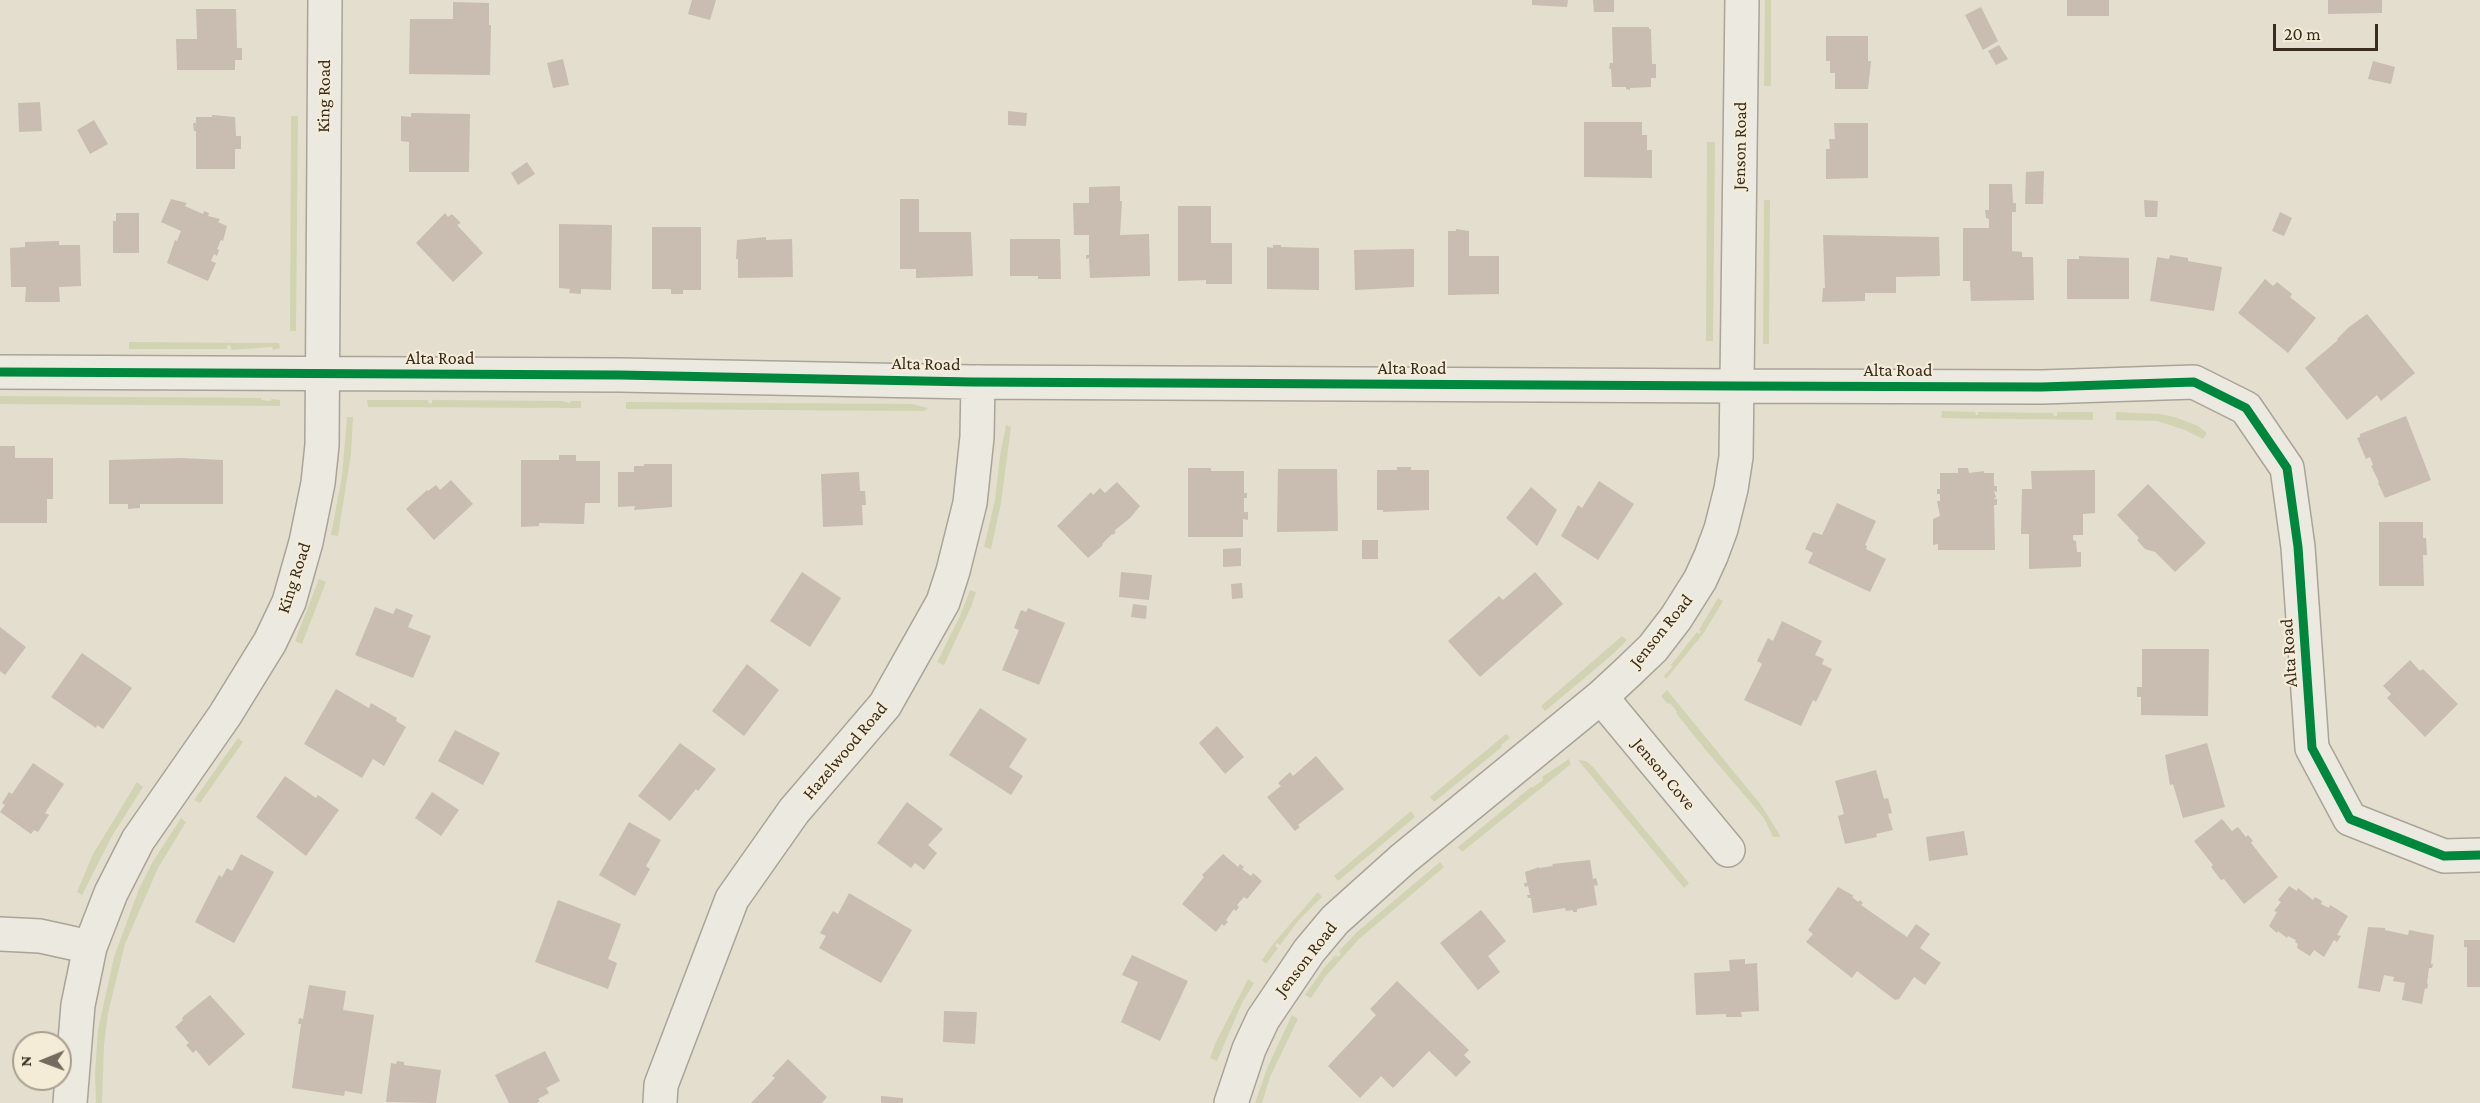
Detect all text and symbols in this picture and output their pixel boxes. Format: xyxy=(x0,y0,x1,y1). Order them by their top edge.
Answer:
scale bar xyxy=(2276,12,2381,50)
text: 20 m xyxy=(2284,24,2321,44)
street label: King Road xyxy=(313,59,335,133)
street label: Jenson Road xyxy=(1728,102,1752,190)
street label: Alta Road xyxy=(405,347,475,369)
street label: Alta Road xyxy=(891,353,961,375)
street label: Alta Road xyxy=(1377,357,1447,379)
street label: Alta Road xyxy=(1863,359,1933,381)
street label: King Road xyxy=(272,540,316,616)
street label: Jenson Road xyxy=(1625,590,1697,672)
street label: Alta Road xyxy=(2276,618,2302,688)
street label: Hazelwood Road xyxy=(798,698,892,804)
street label: Jenson Cove xyxy=(1628,734,1700,814)
street label: Jenson Road xyxy=(1270,918,1342,1000)
north arrow xyxy=(12,1031,72,1091)
text: N xyxy=(17,1056,34,1067)

